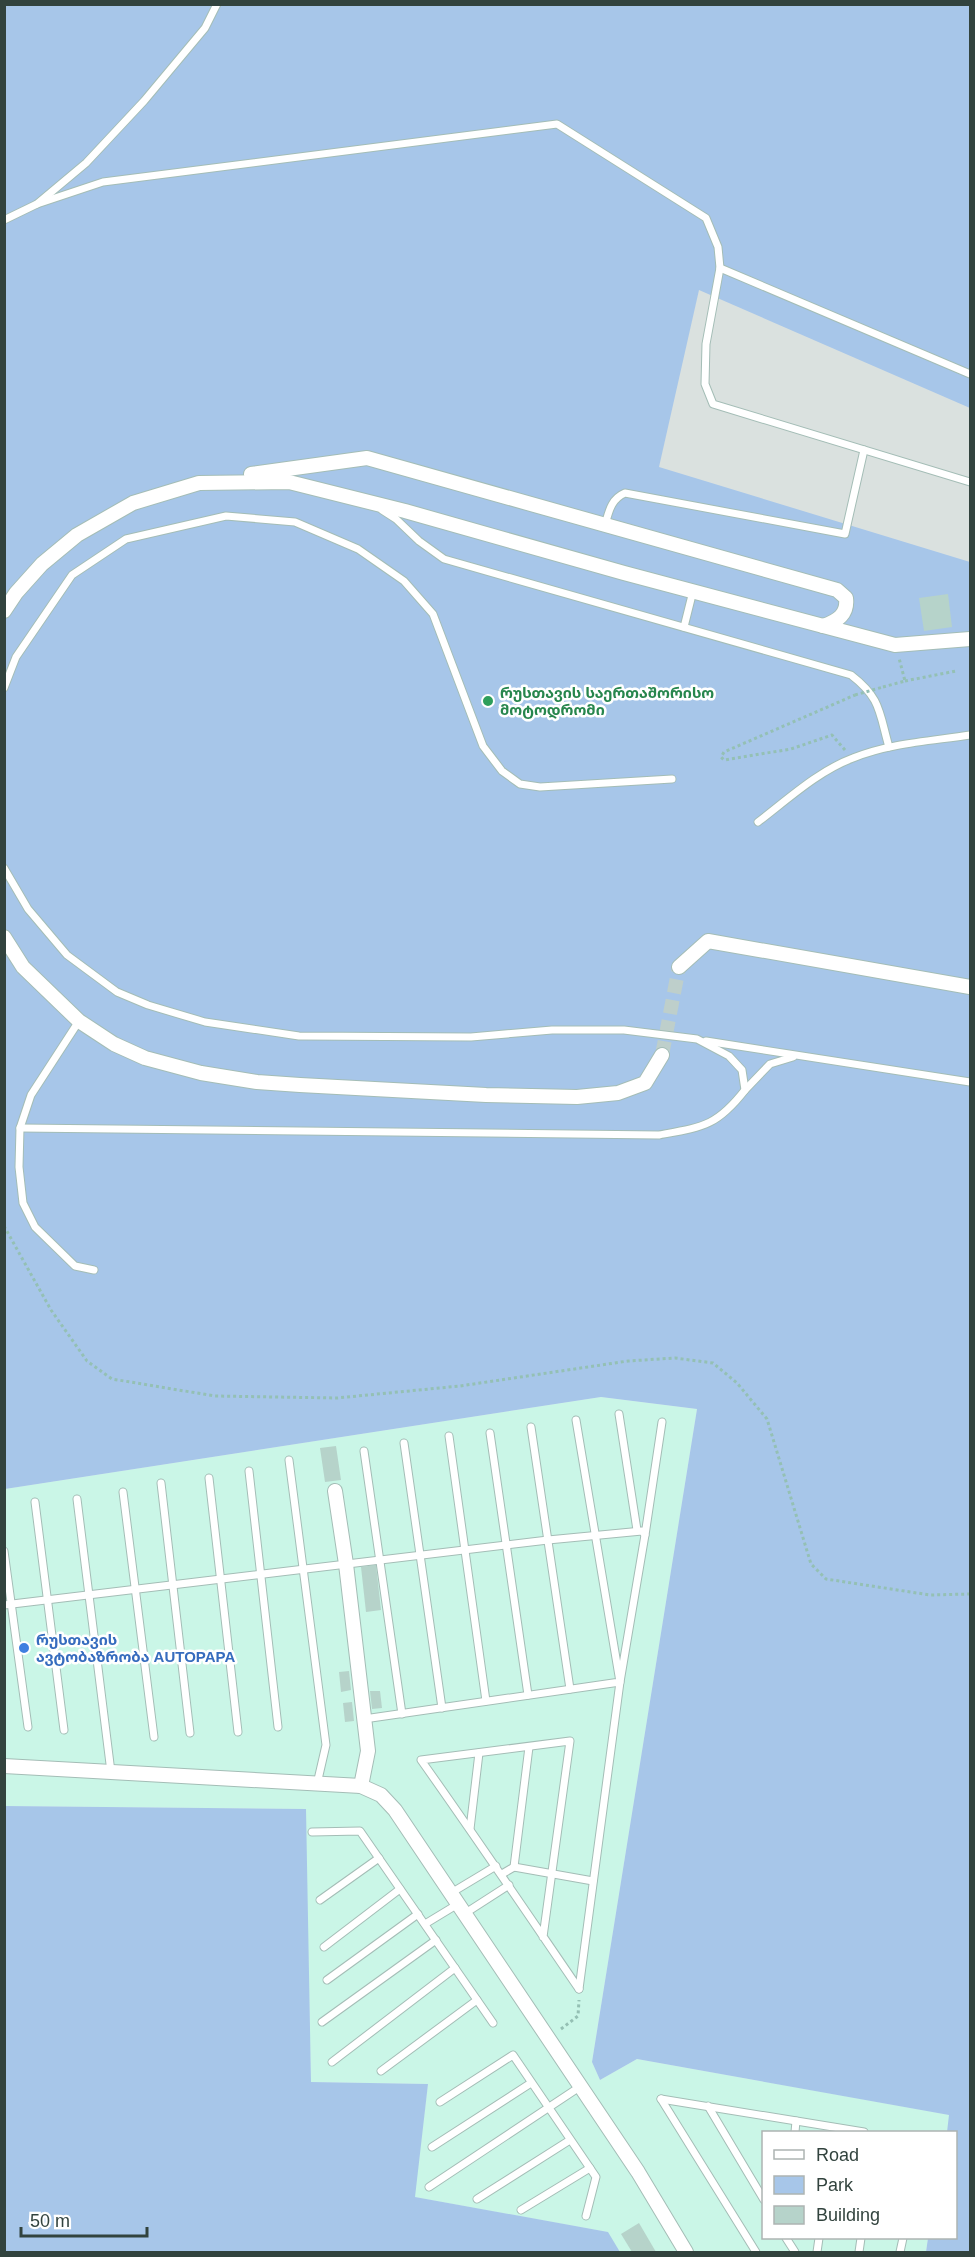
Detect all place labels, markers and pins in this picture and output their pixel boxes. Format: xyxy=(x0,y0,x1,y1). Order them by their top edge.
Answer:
place label: რუსთავის საერთაშორისო მოტოდრომი xyxy=(500,684,714,719)
marker: რუსთავის საერთაშორისო მოტოდრომი xyxy=(481,694,495,708)
place label: რუსთავის ავტობაზრობა AUTOPAPA xyxy=(36,1631,235,1666)
marker: რუსთავის ავტობაზრობა AUTOPAPA xyxy=(17,1641,31,1655)

